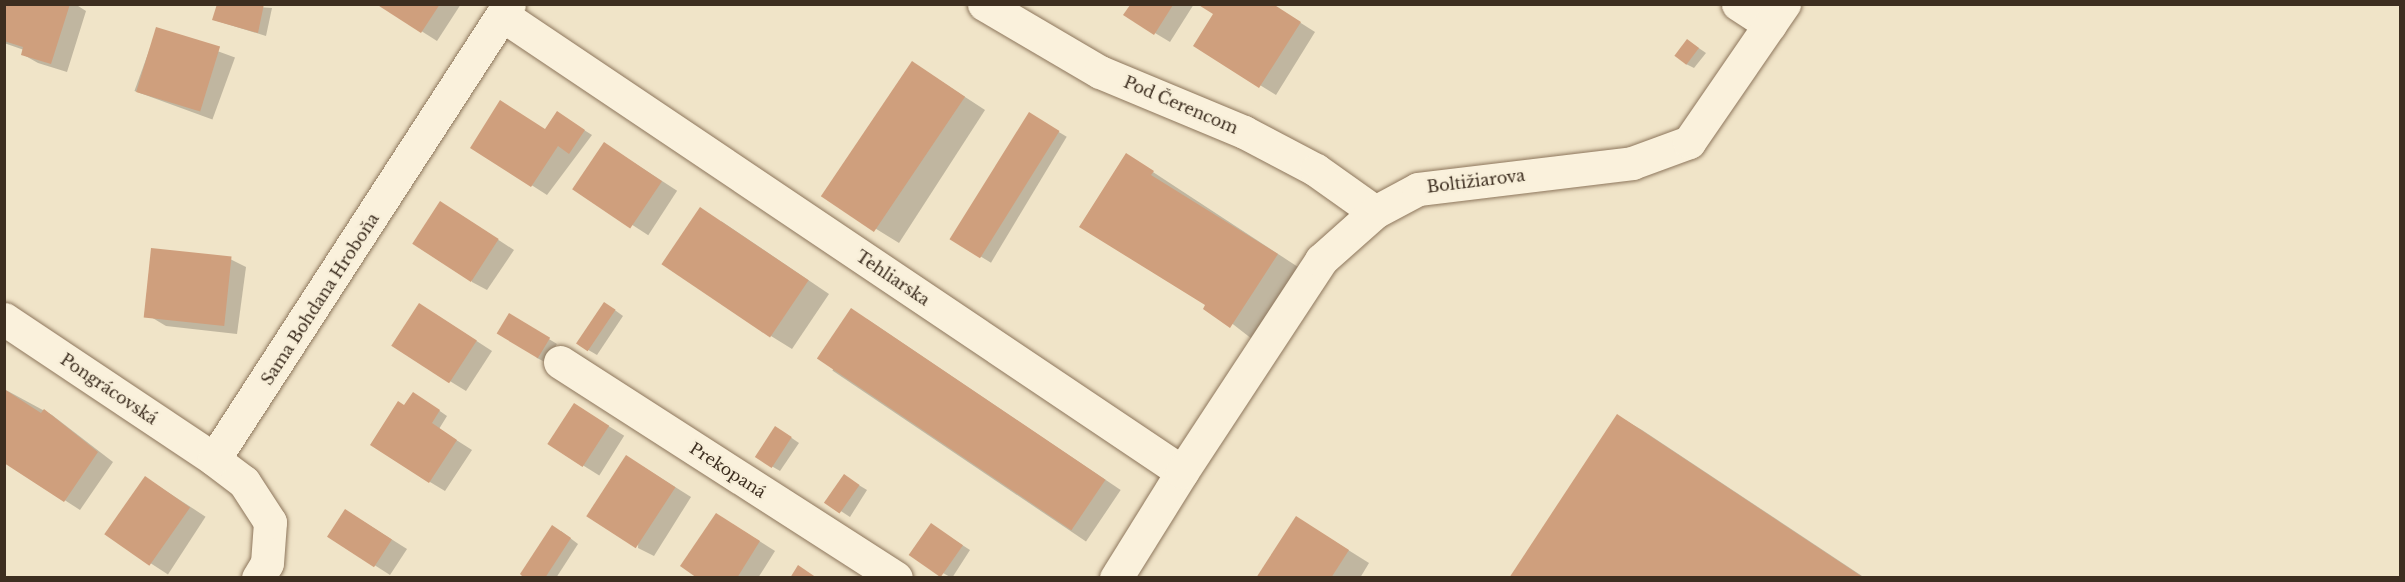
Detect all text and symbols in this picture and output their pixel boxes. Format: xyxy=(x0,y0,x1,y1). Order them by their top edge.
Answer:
street label: Pod Čerencom xyxy=(1121,72,1241,138)
street label: Boltižiarova xyxy=(1426,165,1526,197)
street label: Sama Bohdana Hroboňa xyxy=(257,209,383,389)
street label: Tehliarska xyxy=(853,246,933,310)
street label: Pongrácovská xyxy=(57,350,161,428)
street label: Prekopaná xyxy=(686,438,770,502)

